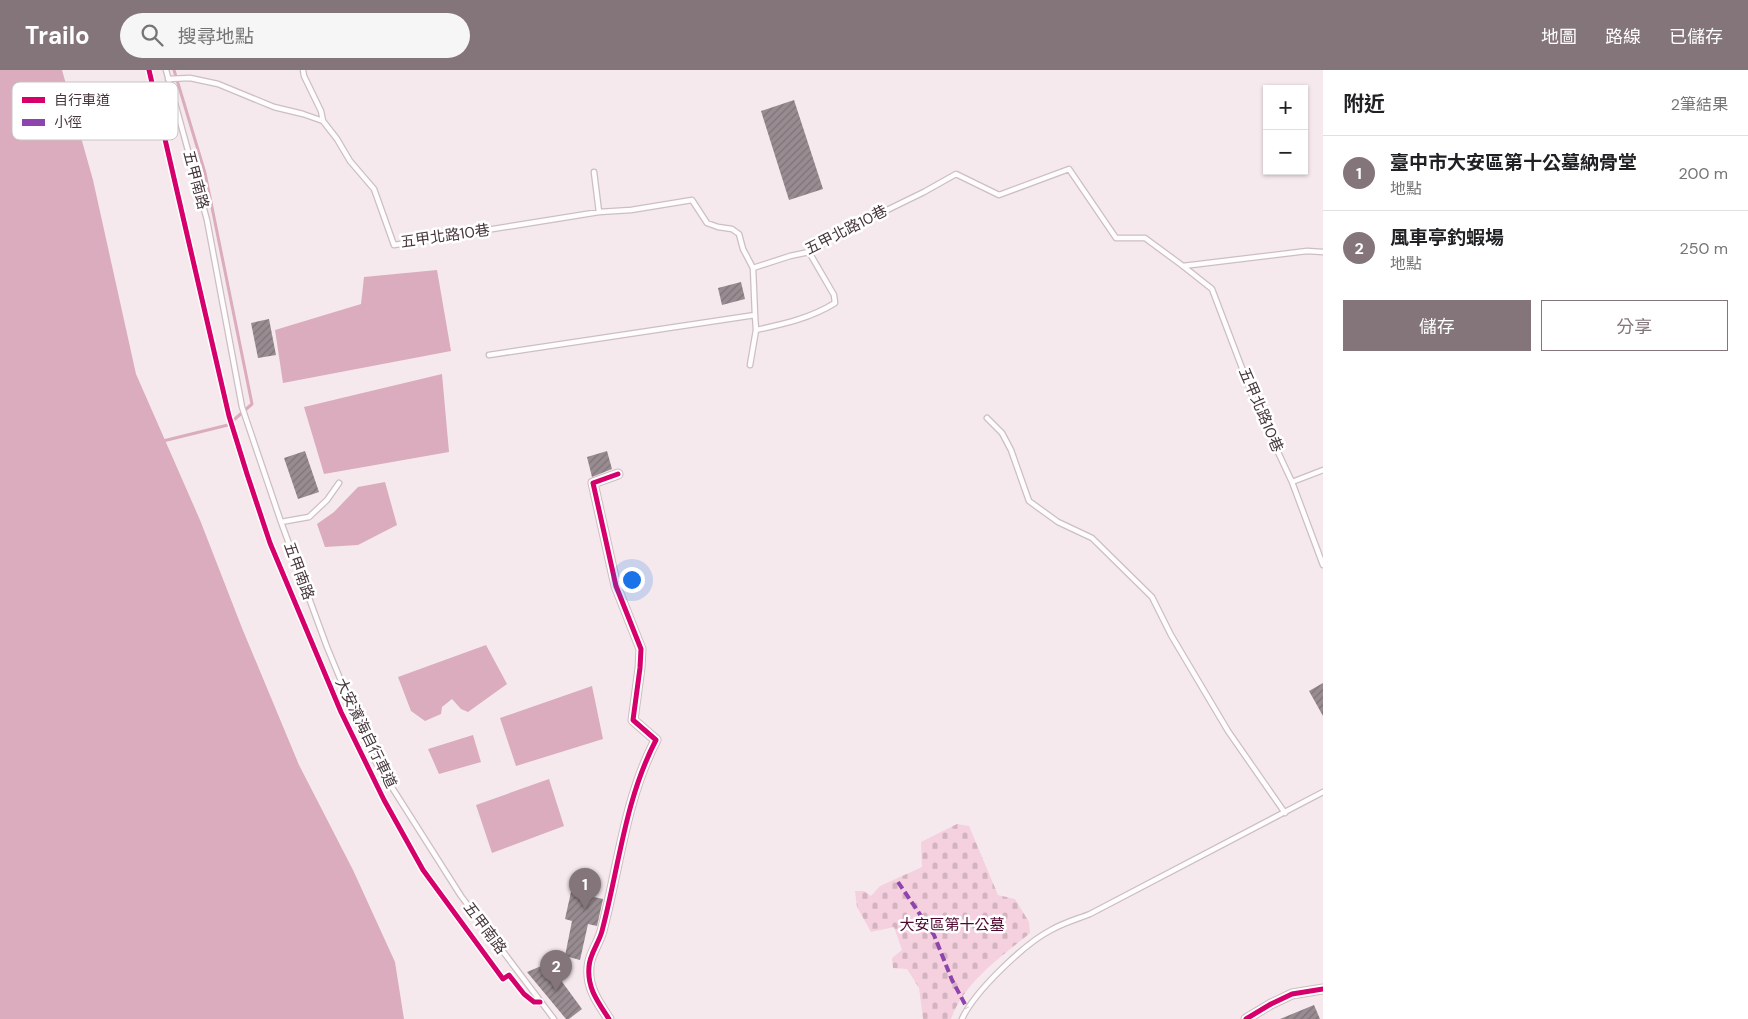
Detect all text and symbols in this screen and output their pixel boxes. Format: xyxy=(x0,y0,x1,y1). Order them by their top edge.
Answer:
search box xyxy=(120,13,470,58)
text: Trailo xyxy=(25,20,90,51)
icon: search xyxy=(138,21,166,49)
text: 搜尋地點 xyxy=(178,24,254,49)
text: 地圖 xyxy=(1541,25,1577,49)
text: 路線 xyxy=(1605,25,1641,49)
text: 已儲存 xyxy=(1669,25,1723,49)
legend xyxy=(12,82,178,140)
map controls xyxy=(1263,85,1308,175)
button: + xyxy=(1263,85,1308,130)
text: 附近 xyxy=(1343,90,1385,118)
text: 自行車道 xyxy=(54,91,110,109)
text: 2筆結果 xyxy=(1671,94,1728,115)
text: 小徑 xyxy=(54,113,82,131)
button: − xyxy=(1263,130,1308,175)
street label: 五甲南路 xyxy=(179,148,213,212)
text: 臺中市大安區第十公墓納骨堂 xyxy=(1390,150,1637,175)
text: 1 xyxy=(1356,163,1362,184)
text: 200 m xyxy=(1679,163,1728,184)
text: 地點 xyxy=(1390,178,1422,199)
street label: 五甲北路10巷 xyxy=(801,201,891,259)
street label: 五甲北路10巷 xyxy=(399,220,491,252)
text: 風車亭釣蝦場 xyxy=(1390,225,1504,250)
text: 2 xyxy=(1354,238,1364,259)
text: 250 m xyxy=(1680,238,1728,259)
text: 地點 xyxy=(1390,253,1422,274)
button: 儲存 xyxy=(1343,300,1531,351)
button: 分享 xyxy=(1541,300,1728,351)
street label: 五甲北路10巷 xyxy=(1234,365,1288,455)
street label: 五甲南路 xyxy=(279,539,319,603)
your location xyxy=(619,567,645,593)
street label: 大安濱海自行車道 xyxy=(331,675,401,791)
pin: 1 xyxy=(569,868,601,909)
street label: 五甲南路 xyxy=(459,898,511,958)
park label: 大安區第十公墓 xyxy=(899,915,1005,935)
pin: 2 xyxy=(540,950,572,991)

